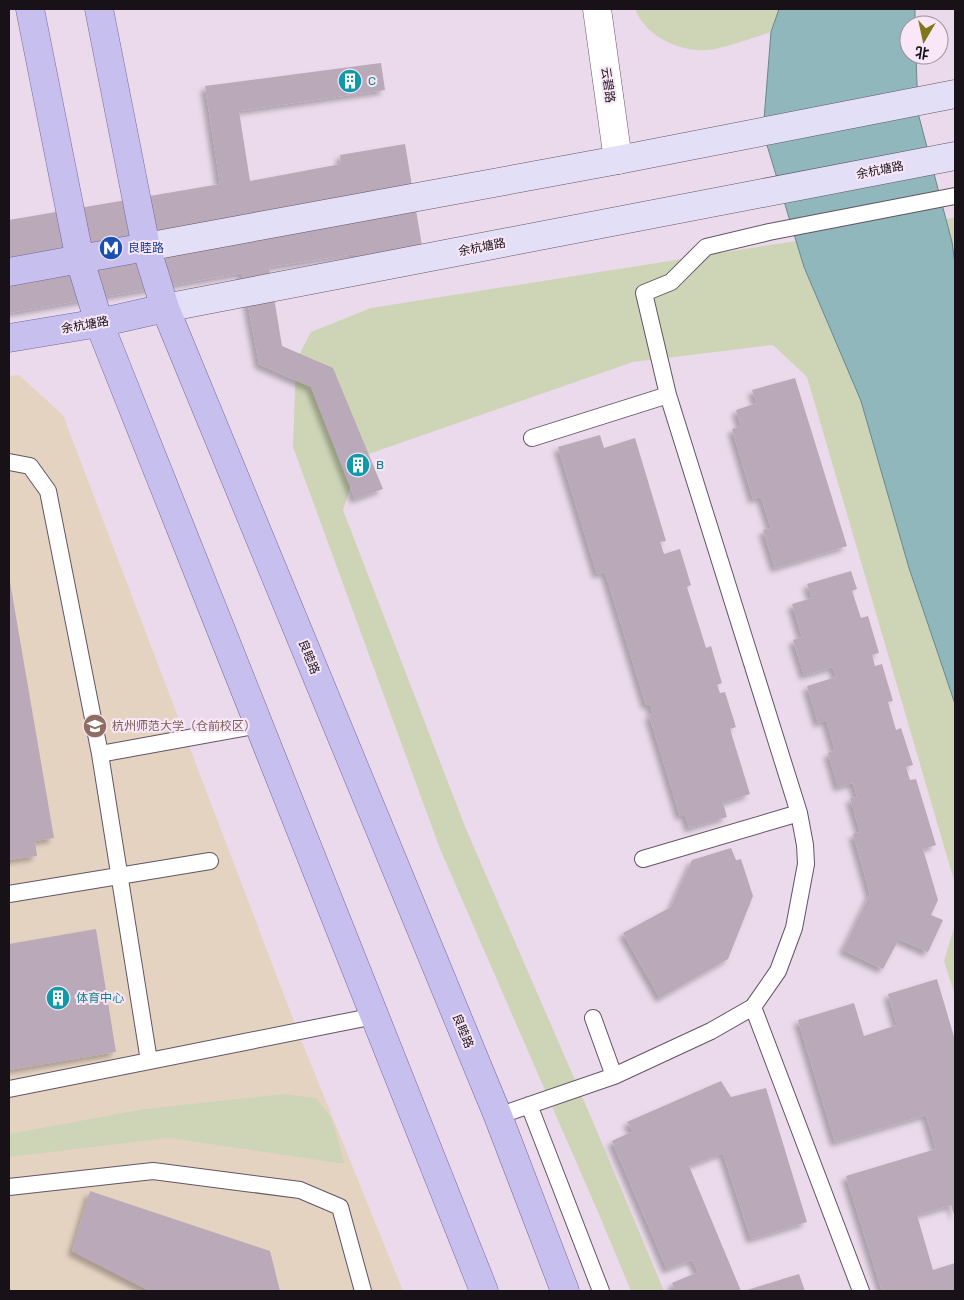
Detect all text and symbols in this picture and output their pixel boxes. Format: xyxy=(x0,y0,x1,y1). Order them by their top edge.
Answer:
north arrow xyxy=(899,15,949,65)
text: 北 xyxy=(914,43,930,62)
street label: 云碧路 xyxy=(599,66,617,104)
building icon: C xyxy=(337,68,363,94)
place label: C xyxy=(368,74,376,88)
street label: 余杭塘路 xyxy=(855,159,905,181)
metro station icon: 良睦路 xyxy=(98,235,124,261)
street label: 余杭塘路 xyxy=(457,236,507,258)
place label: 良睦路 xyxy=(128,241,164,255)
street label: 余杭塘路 xyxy=(60,314,110,336)
building icon: B xyxy=(345,452,371,478)
place label: B xyxy=(376,458,384,472)
street label: 良睦路 xyxy=(296,638,322,676)
school or university icon: 杭州师范大学（仓前校区） xyxy=(82,713,108,739)
place label: 杭州师范大学（仓前校区） xyxy=(112,719,256,733)
building icon: 体育中心 xyxy=(45,985,71,1011)
place label: 体育中心 xyxy=(76,991,124,1005)
street label: 良睦路 xyxy=(450,1012,476,1050)

